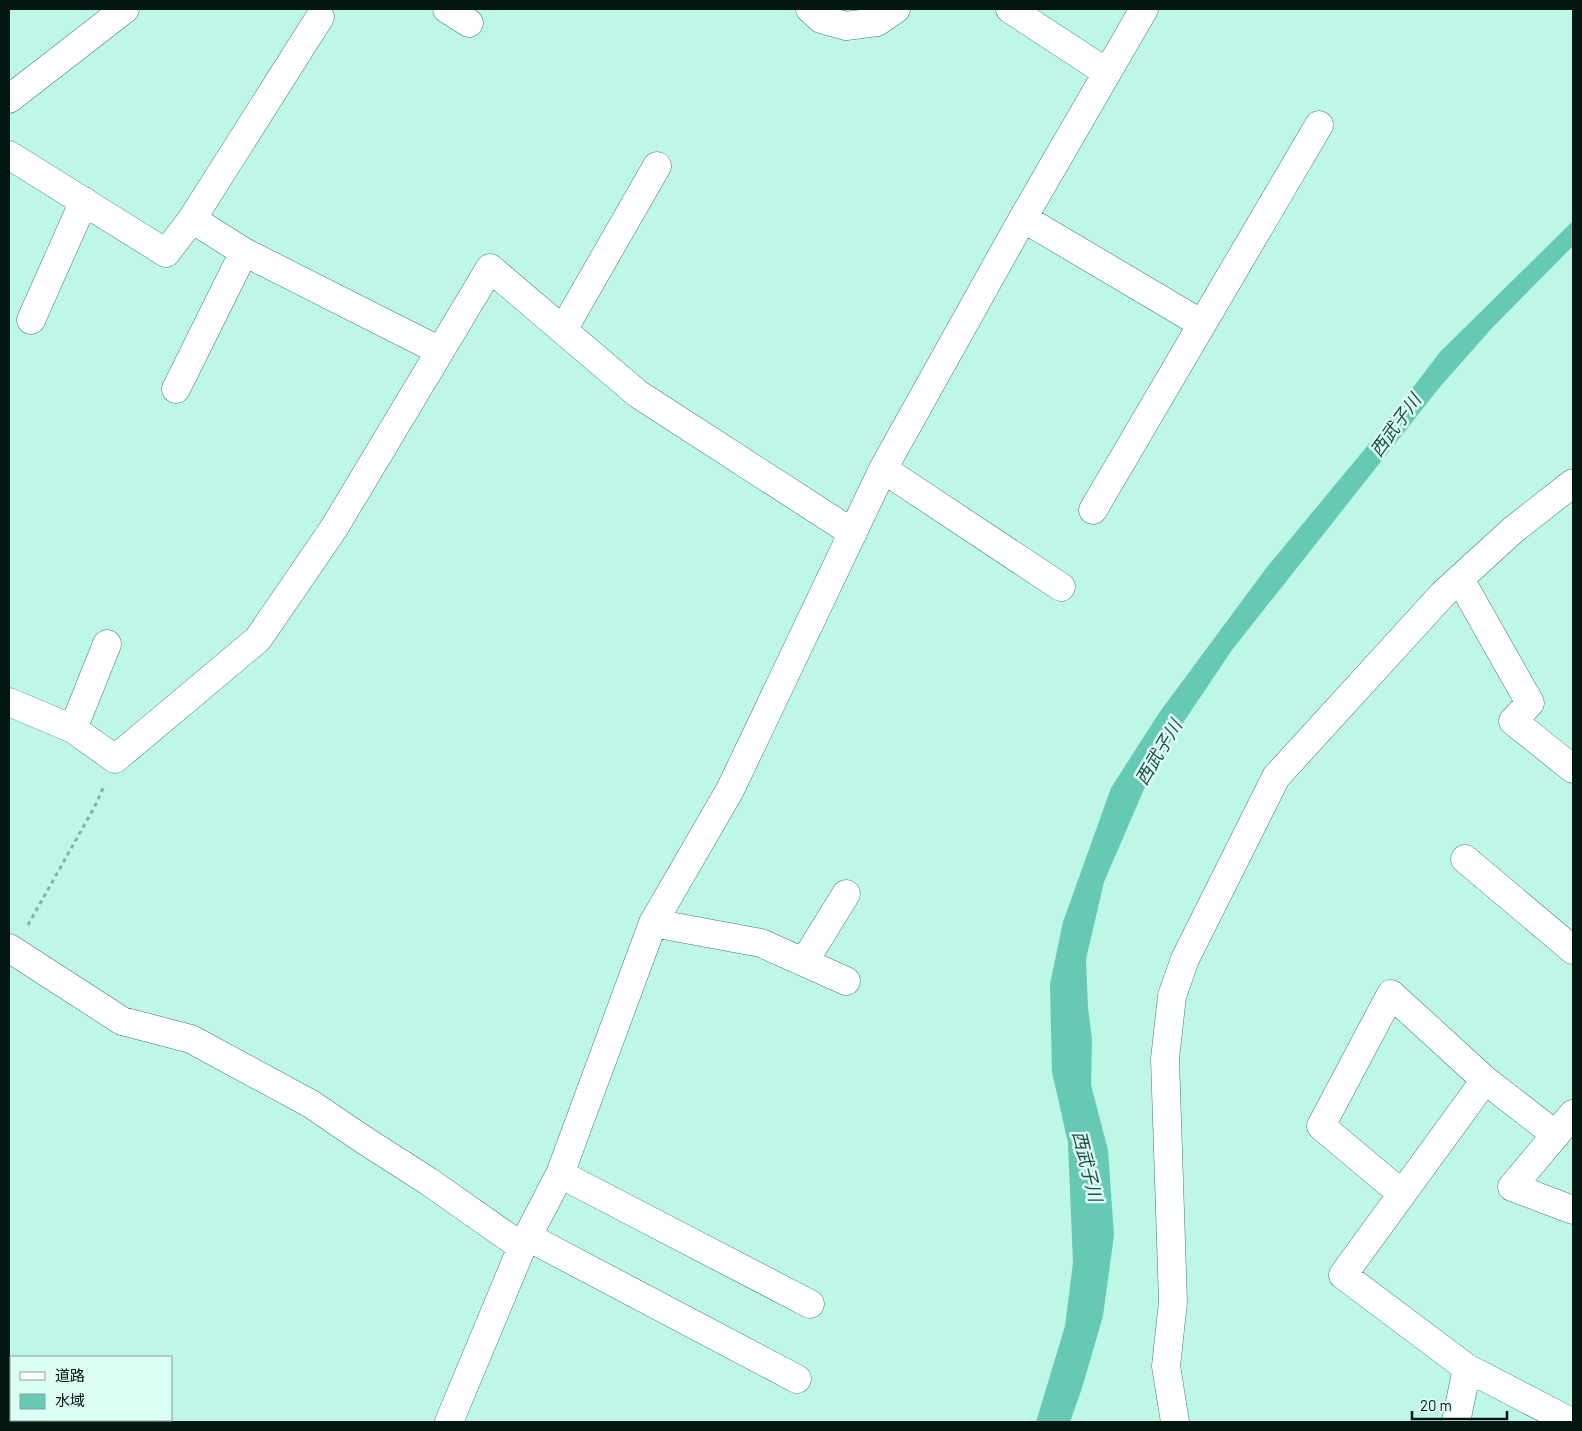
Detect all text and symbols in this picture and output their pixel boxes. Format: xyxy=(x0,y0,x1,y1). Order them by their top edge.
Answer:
water label: 西武子川 xyxy=(1365,388,1426,461)
water label: 西武子川 xyxy=(1130,714,1187,789)
water label: 西武子川 xyxy=(1069,1128,1108,1206)
legend xyxy=(10,1356,172,1421)
text: 道路 xyxy=(55,1366,85,1384)
scale bar xyxy=(1412,1388,1507,1420)
text: 水域 xyxy=(55,1391,85,1409)
text: 20 m xyxy=(1420,1396,1452,1414)

